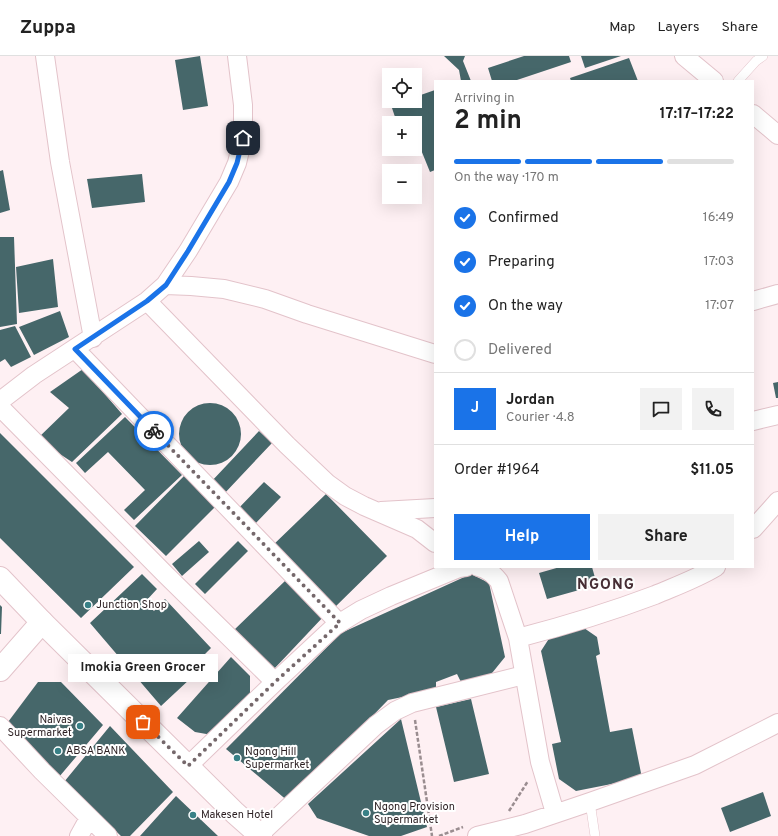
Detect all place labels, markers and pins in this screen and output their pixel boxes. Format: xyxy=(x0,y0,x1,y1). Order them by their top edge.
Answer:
pin xyxy=(226,121,260,155)
place label: Junction Shop xyxy=(96,598,167,612)
marker: Junction Shop xyxy=(83,600,93,610)
callout: Imokia Green Grocer xyxy=(68,654,218,682)
pin xyxy=(126,705,160,739)
place label: Naivas Supermarket xyxy=(7,713,72,740)
marker: Naivas Supermarket xyxy=(75,721,85,731)
place label: ABSA BANK xyxy=(66,744,125,758)
place label: Ngong Hill Supermarket xyxy=(245,745,310,772)
marker: ABSA BANK xyxy=(53,746,63,756)
marker: Ngong Hill Supermarket xyxy=(232,753,242,763)
place label: Ngong Provision Supermarket xyxy=(374,800,455,827)
place label: Makesen Hotel xyxy=(201,808,273,822)
marker: Ngong Provision Supermarket xyxy=(361,808,371,818)
marker: Makesen Hotel xyxy=(188,810,198,820)

